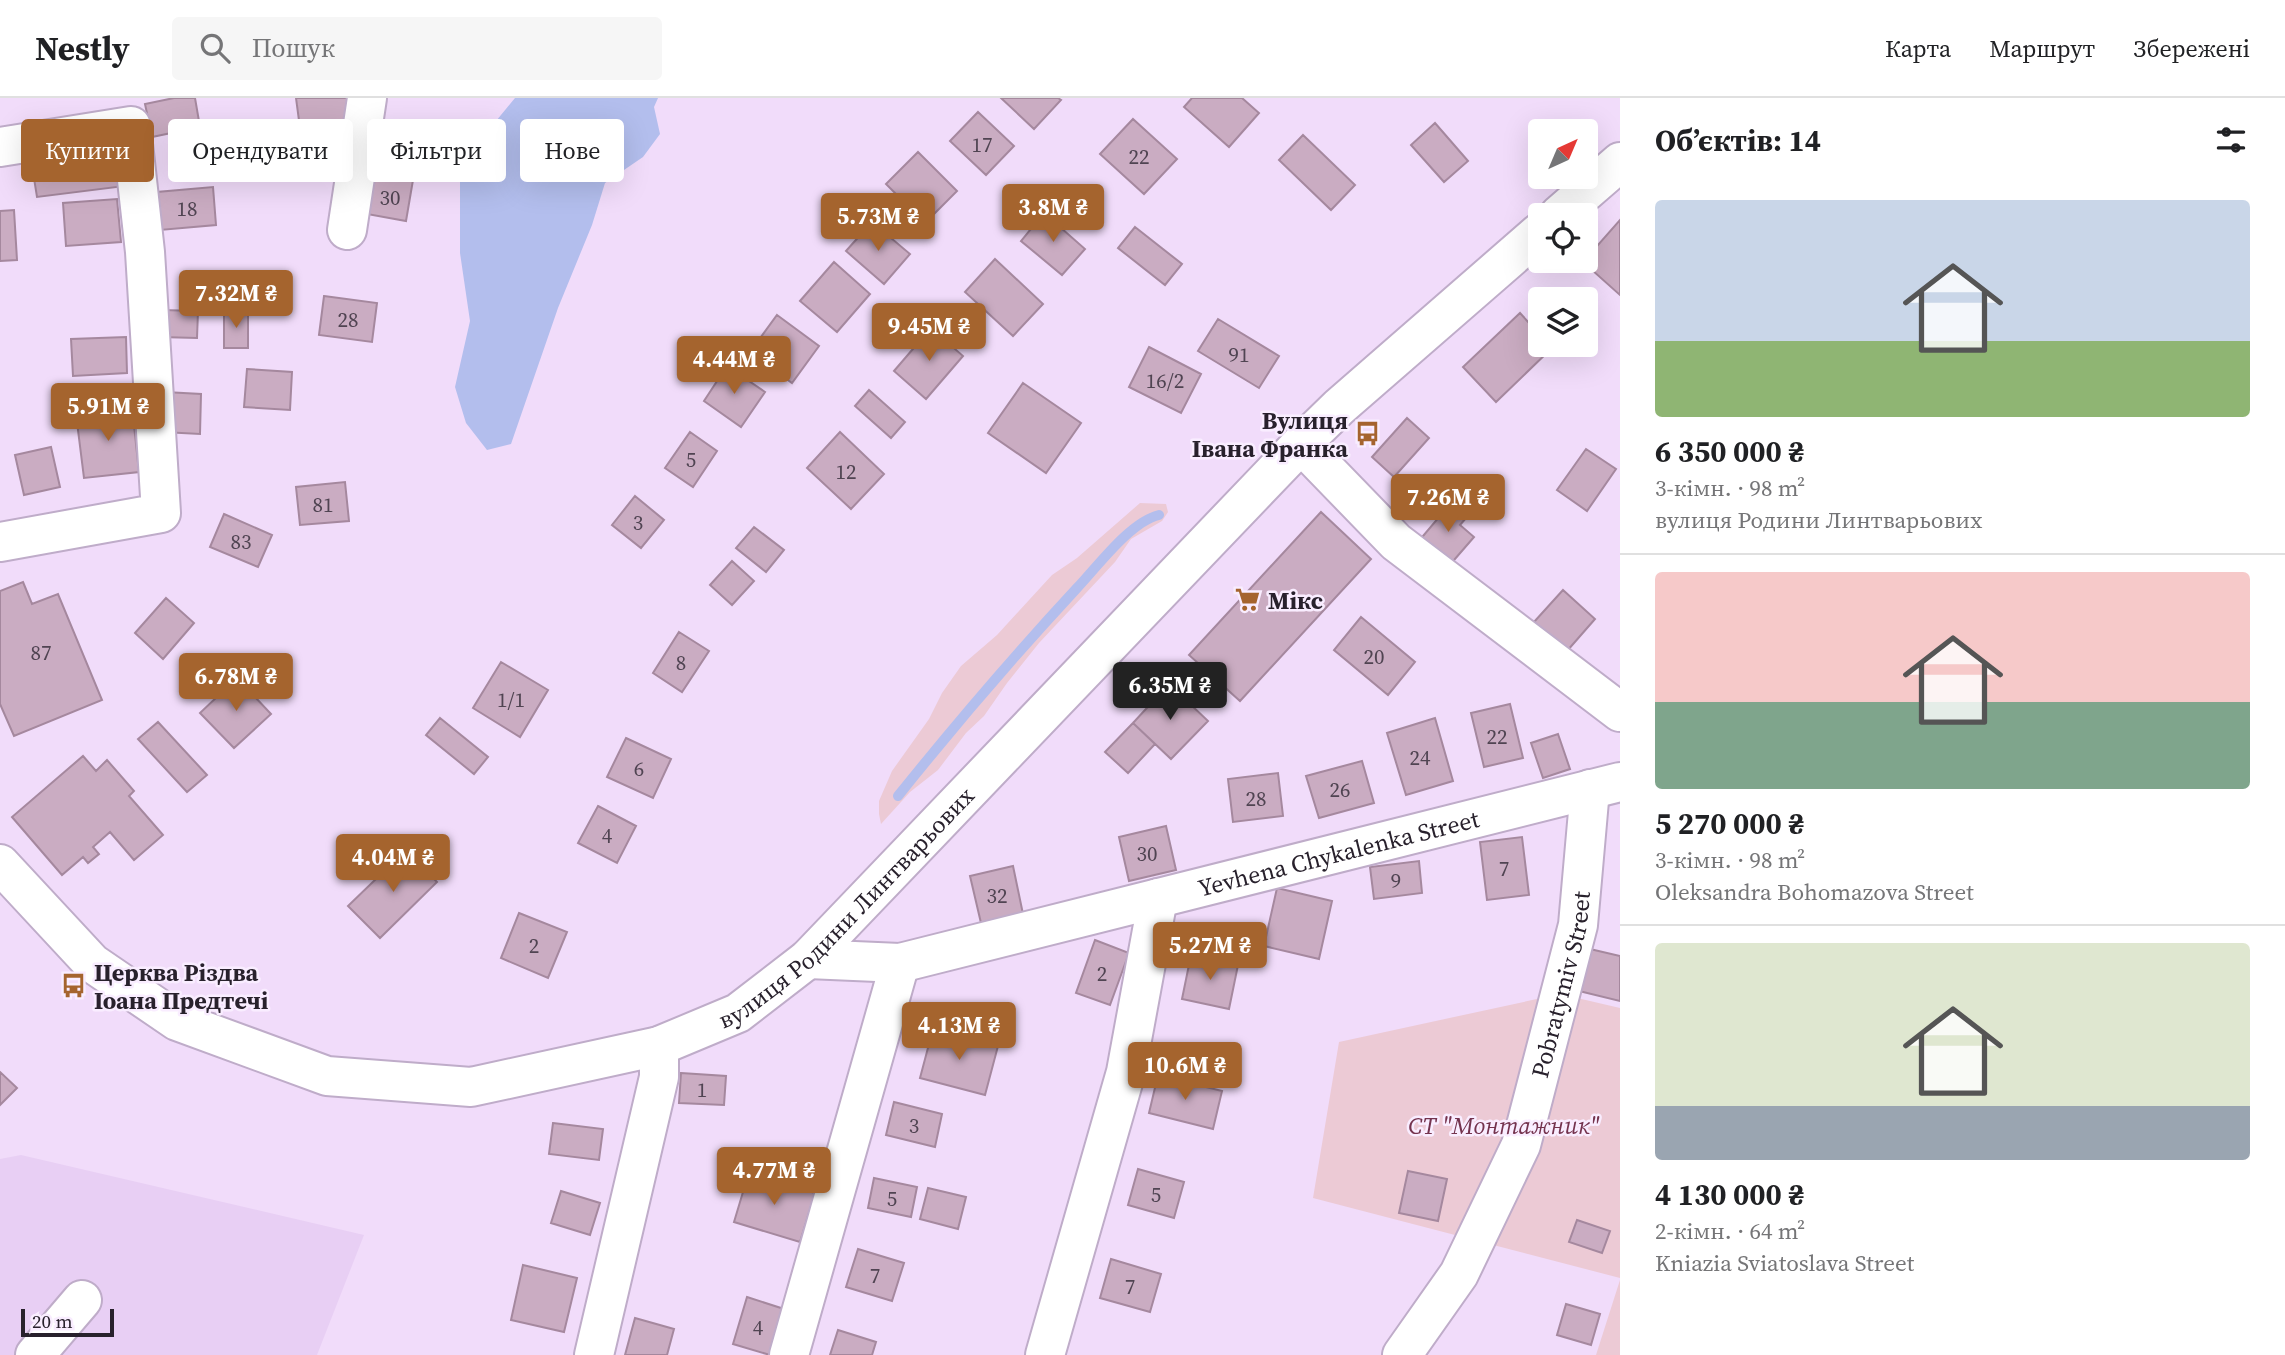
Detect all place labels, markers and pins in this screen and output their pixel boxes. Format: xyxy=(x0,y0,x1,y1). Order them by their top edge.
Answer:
pin: 3.8M ₴ xyxy=(996,184,1110,244)
pin: 5.73M ₴ xyxy=(813,194,943,253)
pin: 7.32M ₴ xyxy=(171,271,301,330)
pin: 9.45M ₴ xyxy=(864,303,994,363)
pin: 4.44M ₴ xyxy=(669,336,799,396)
pin: 5.91M ₴ xyxy=(43,384,173,443)
place label: Вулиця Івана Франка xyxy=(1192,404,1348,465)
bus stop icon: Вулиця Івана Франка xyxy=(1354,420,1382,448)
pin: 7.26M ₴ xyxy=(1383,474,1513,534)
place label: Мікс xyxy=(1268,584,1323,617)
supermarket icon: Мікс xyxy=(1234,586,1262,614)
pin: 6.78M ₴ xyxy=(171,654,301,713)
pin: 6.35M ₴ xyxy=(1105,662,1235,722)
pin: 4.04M ₴ xyxy=(328,834,458,894)
pin: 5.27M ₴ xyxy=(1145,922,1275,982)
place label: Церква Різдва Іоана Предтечі xyxy=(94,956,269,1017)
bus stop icon: Церква Різдва Іоана Предтечі xyxy=(60,972,88,1000)
pin: 4.13M ₴ xyxy=(894,1002,1024,1062)
pin: 10.6M ₴ xyxy=(1120,1042,1250,1102)
pin: 4.77M ₴ xyxy=(709,1148,839,1207)

